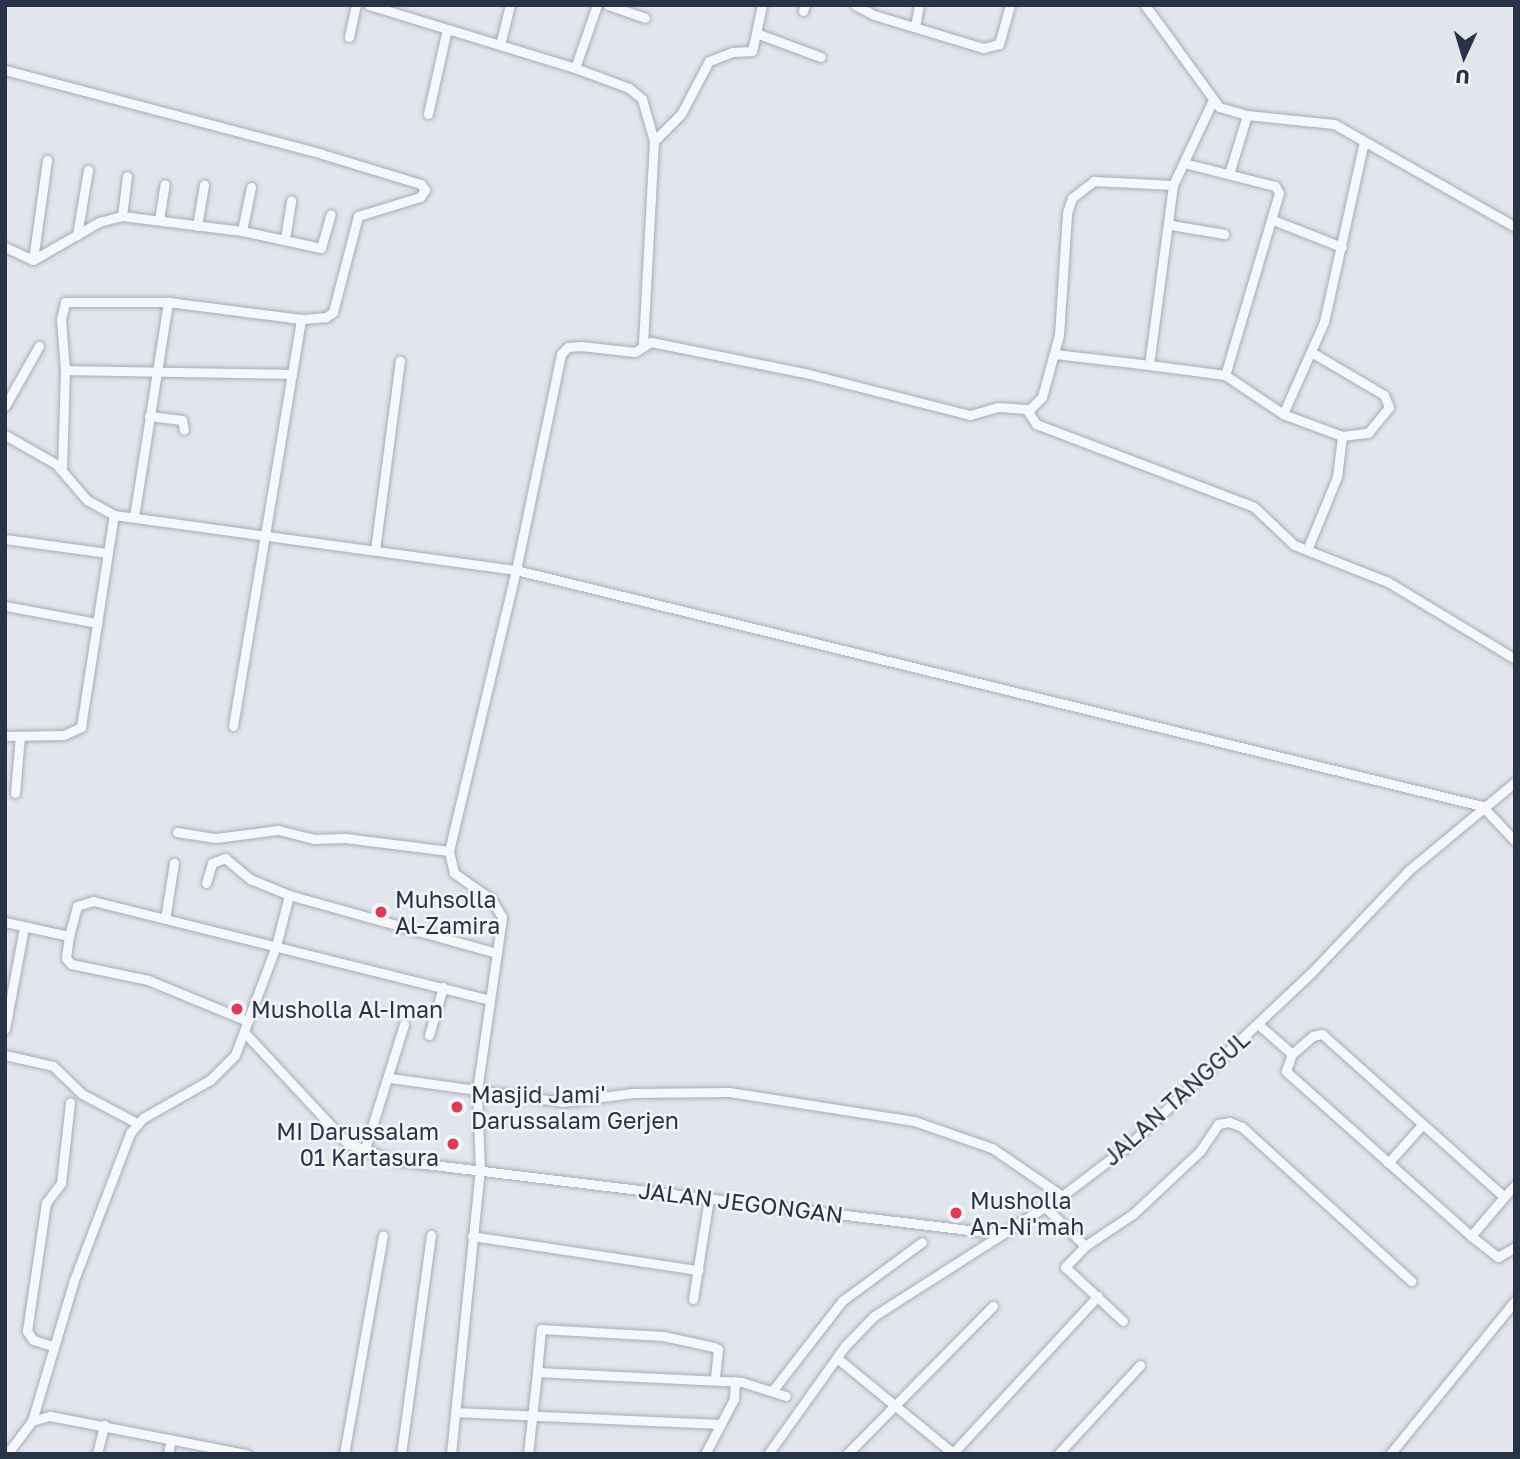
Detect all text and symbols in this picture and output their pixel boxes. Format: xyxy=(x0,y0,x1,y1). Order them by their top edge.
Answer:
north arrow xyxy=(1429,21,1499,91)
text: U xyxy=(1455,65,1470,89)
place label: Muhsolla Al-Zamira xyxy=(395,885,500,939)
marker: Muhsolla Al-Zamira xyxy=(373,904,389,920)
place label: Musholla Al-Iman xyxy=(251,995,443,1023)
marker: Musholla Al-Iman xyxy=(229,1001,245,1017)
street label: JALAN TANGGUL xyxy=(1097,1025,1255,1171)
place label: Masjid Jami' Darussalam Gerjen xyxy=(471,1080,679,1134)
marker: Masjid Jami' Darussalam Gerjen xyxy=(449,1099,465,1115)
place label: MI Darussalam 01 Kartasura xyxy=(276,1117,439,1171)
marker: MI Darussalam 01 Kartasura xyxy=(445,1136,461,1152)
street label: JALAN JEGONGAN xyxy=(637,1176,845,1228)
place label: Musholla An-Ni'mah xyxy=(970,1186,1084,1240)
marker: Musholla An-Ni'mah xyxy=(948,1205,964,1221)

